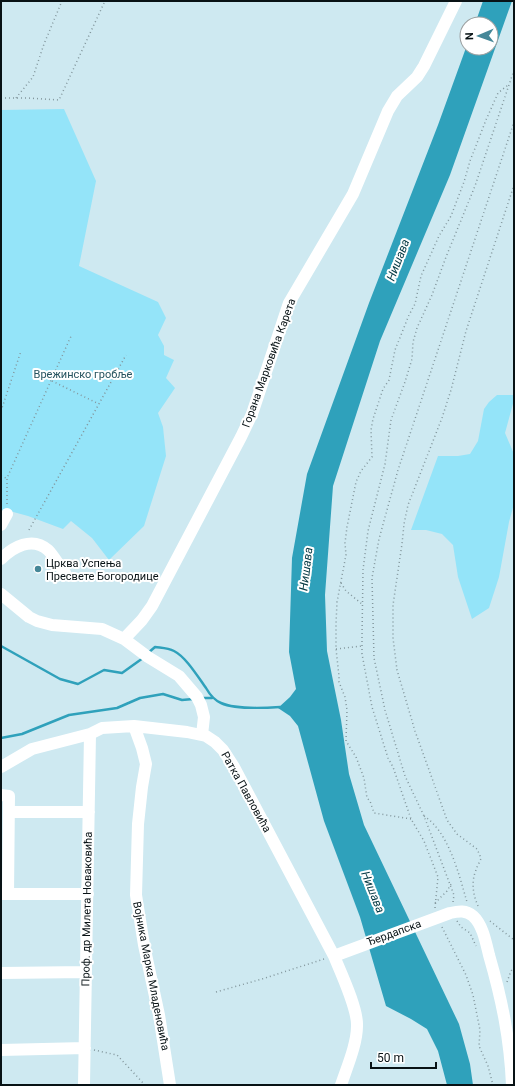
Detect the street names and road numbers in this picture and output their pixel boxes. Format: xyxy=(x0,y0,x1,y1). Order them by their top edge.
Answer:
street label: Горана Марковића Карета xyxy=(240,297,298,429)
street label: Ратка Павловића xyxy=(218,749,274,835)
street label: Проф. др Милета Новаковића xyxy=(79,831,95,987)
street label: Војника Марка Младеновића xyxy=(130,900,172,1052)
street label: Ђердапска xyxy=(365,917,423,949)

